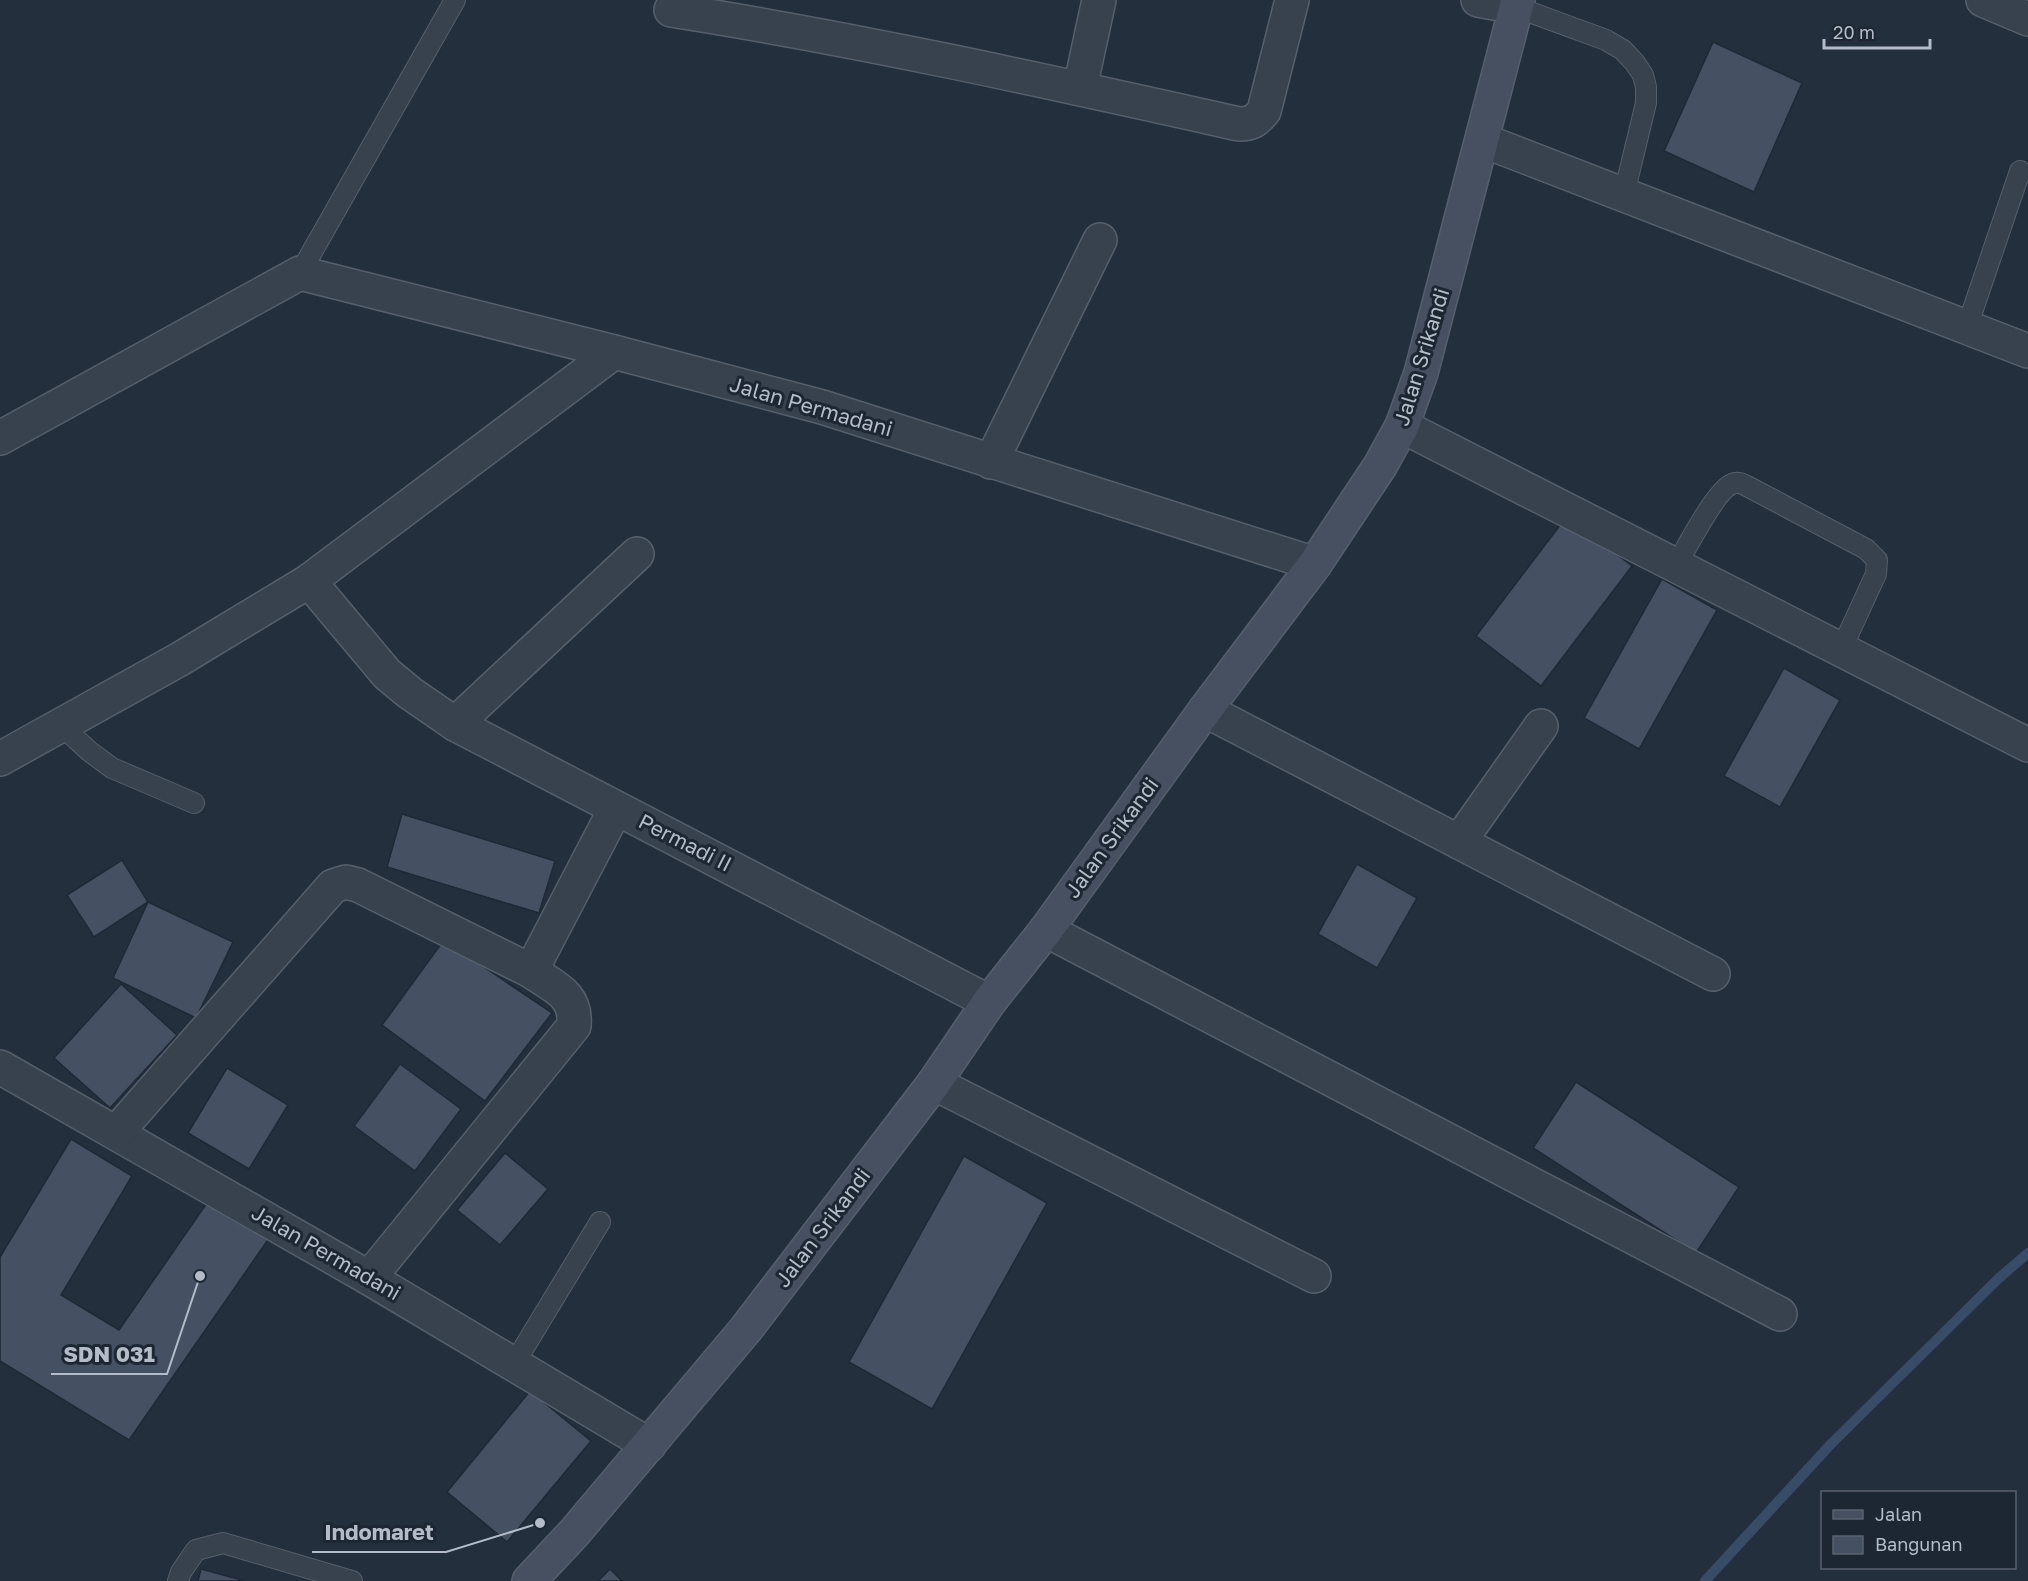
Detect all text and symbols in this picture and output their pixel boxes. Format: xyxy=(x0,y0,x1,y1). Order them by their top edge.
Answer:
scale bar xyxy=(1824,12,1930,50)
text: 20 m xyxy=(1833,21,1875,43)
street label: Jalan Srikandi xyxy=(1388,285,1454,429)
street label: Jalan Permadani xyxy=(727,370,896,442)
street label: Jalan Srikandi xyxy=(1059,772,1164,903)
street label: Permadi II xyxy=(634,808,737,877)
street label: Jalan Srikandi xyxy=(769,1163,875,1292)
street label: Jalan Permadani xyxy=(247,1199,406,1305)
callout: SDN 031 xyxy=(51,1334,167,1374)
text: SDN 031 xyxy=(63,1340,155,1367)
legend xyxy=(1821,1491,2016,1569)
text: Jalan xyxy=(1875,1503,1922,1525)
callout: Indomaret xyxy=(312,1512,446,1552)
text: Indomaret xyxy=(324,1518,434,1545)
text: Bangunan xyxy=(1875,1533,1963,1555)

